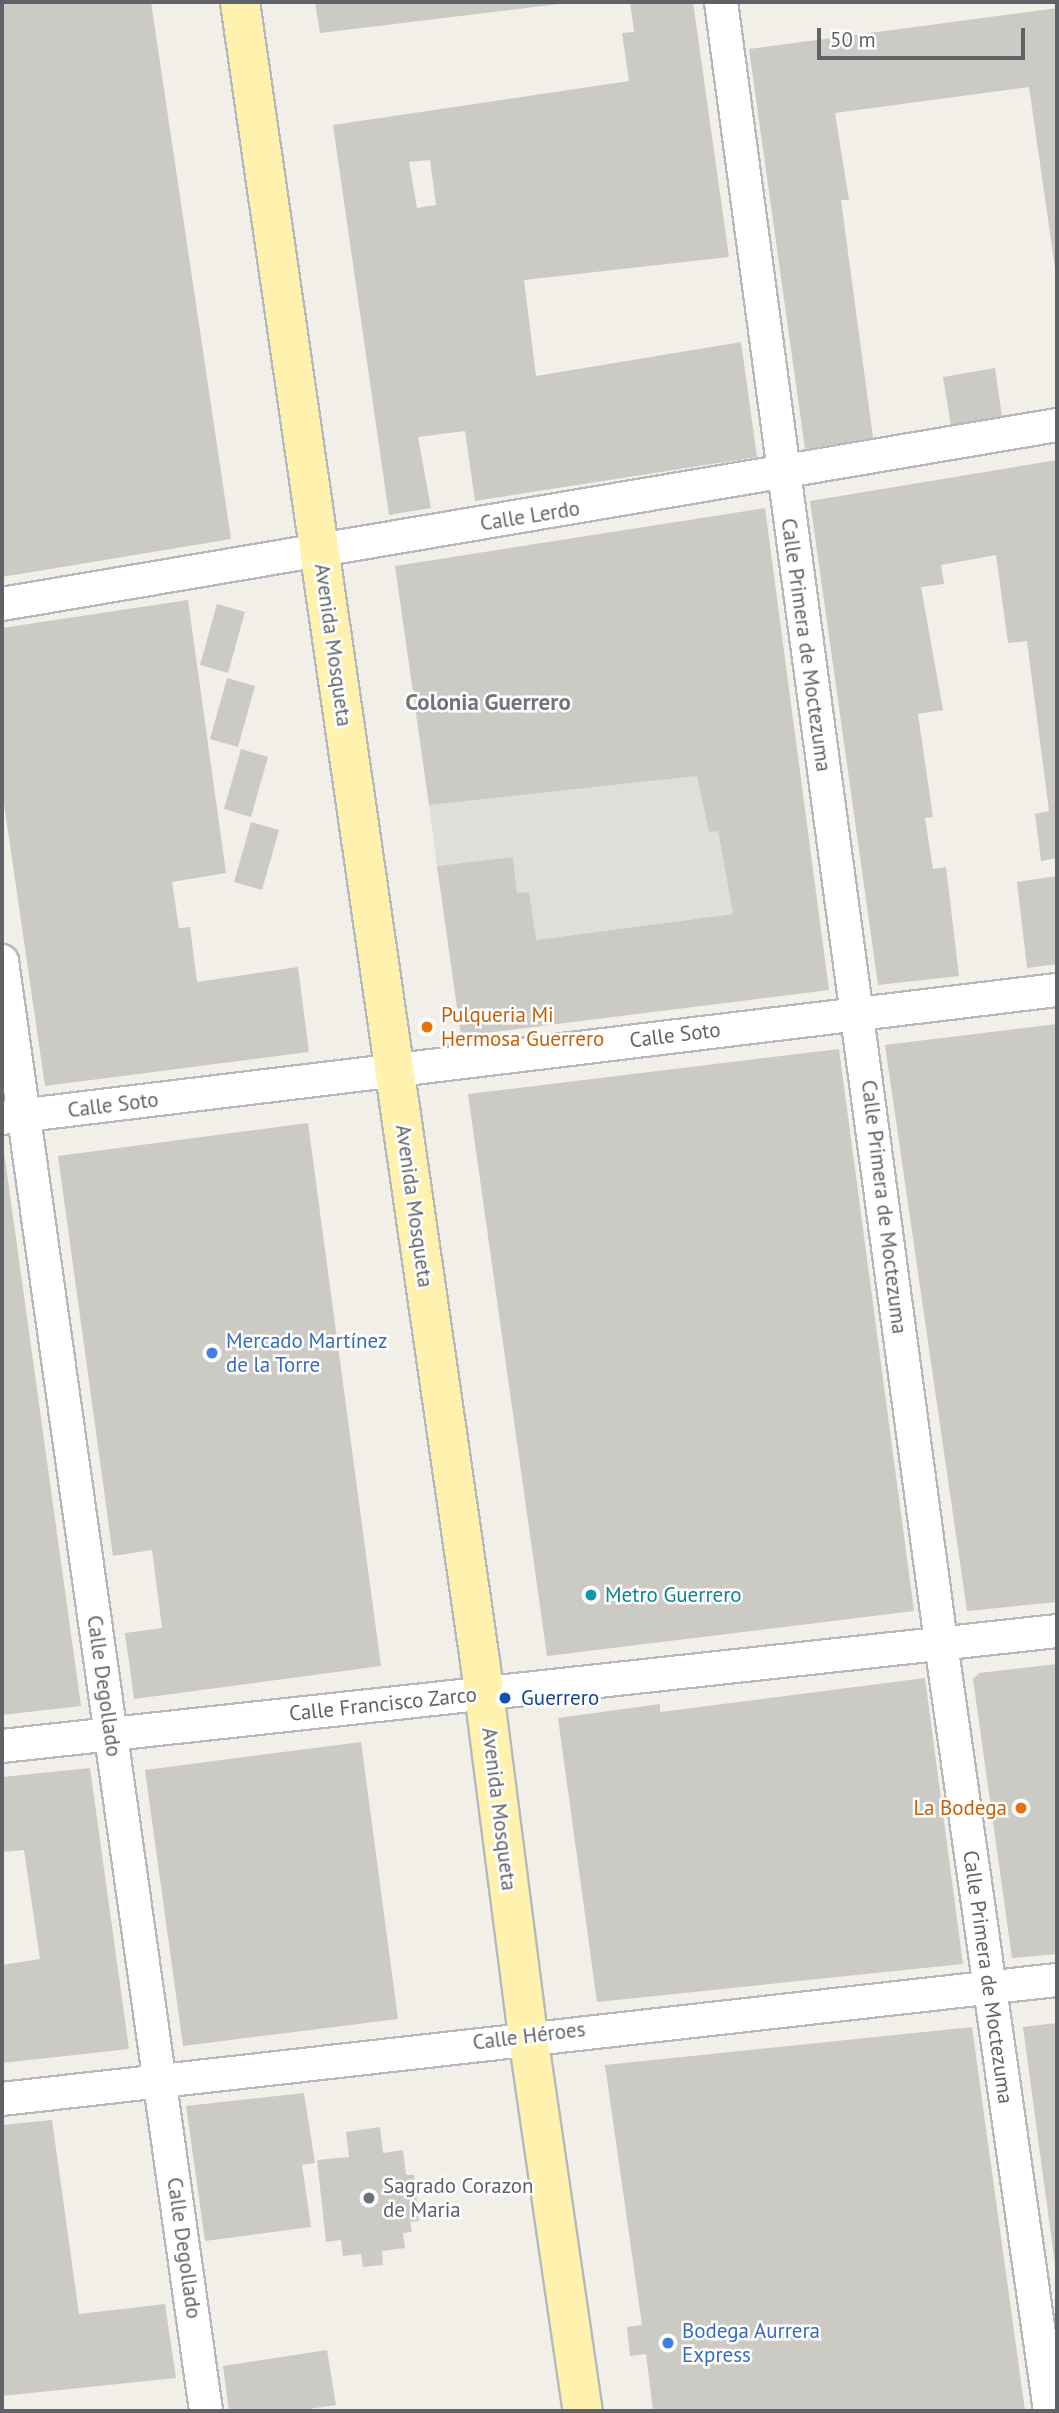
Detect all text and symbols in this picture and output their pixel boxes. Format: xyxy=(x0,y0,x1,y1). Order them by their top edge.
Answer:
scale bar xyxy=(821,14,1029,58)
text: 50 m xyxy=(830,26,876,53)
street label: Calle Lerdo xyxy=(478,496,582,536)
street label: Calle Primera de Moctezuma xyxy=(776,517,836,773)
street label: Avenida Mosqueta xyxy=(309,562,357,728)
district label: Colonia Guerrero xyxy=(405,688,571,716)
place label: Pulqueria Mi Hermosa Guerrero xyxy=(441,1002,604,1052)
street label: Calle Soto xyxy=(628,1017,722,1053)
marker: Pulqueria Mi Hermosa Guerrero xyxy=(419,1019,435,1035)
street label: Calle Primera de Moctezuma xyxy=(856,1079,912,1335)
street label: Calle Soto xyxy=(66,1087,160,1123)
street label: Avenida Mosqueta xyxy=(390,1123,438,1289)
place label: Mercado Martínez de la Torre xyxy=(226,1328,387,1378)
marker: Mercado Martínez de la Torre xyxy=(204,1345,220,1361)
place label: Metro Guerrero xyxy=(605,1582,742,1608)
marker: Metro Guerrero xyxy=(583,1587,599,1603)
street label: Calle Degollado xyxy=(82,1614,126,1758)
street label: Calle Francisco Zarco xyxy=(288,1682,478,1726)
place label: Guerrero xyxy=(521,1685,599,1711)
marker: Guerrero xyxy=(495,1688,515,1708)
street label: Avenida Mosqueta xyxy=(476,1726,522,1892)
place label: La Bodega xyxy=(914,1795,1007,1821)
marker: La Bodega xyxy=(1013,1800,1029,1816)
street label: Calle Primera de Moctezuma xyxy=(958,1849,1018,2105)
street label: Calle Héroes xyxy=(471,2017,587,2055)
place label: Sagrado Corazon de Maria xyxy=(383,2173,533,2223)
street label: Calle Degollado xyxy=(162,2176,206,2320)
marker: Sagrado Corazon de Maria xyxy=(361,2190,377,2206)
place label: Bodega Aurrera Express xyxy=(682,2318,821,2368)
marker: Bodega Aurrera Express xyxy=(660,2335,676,2351)

